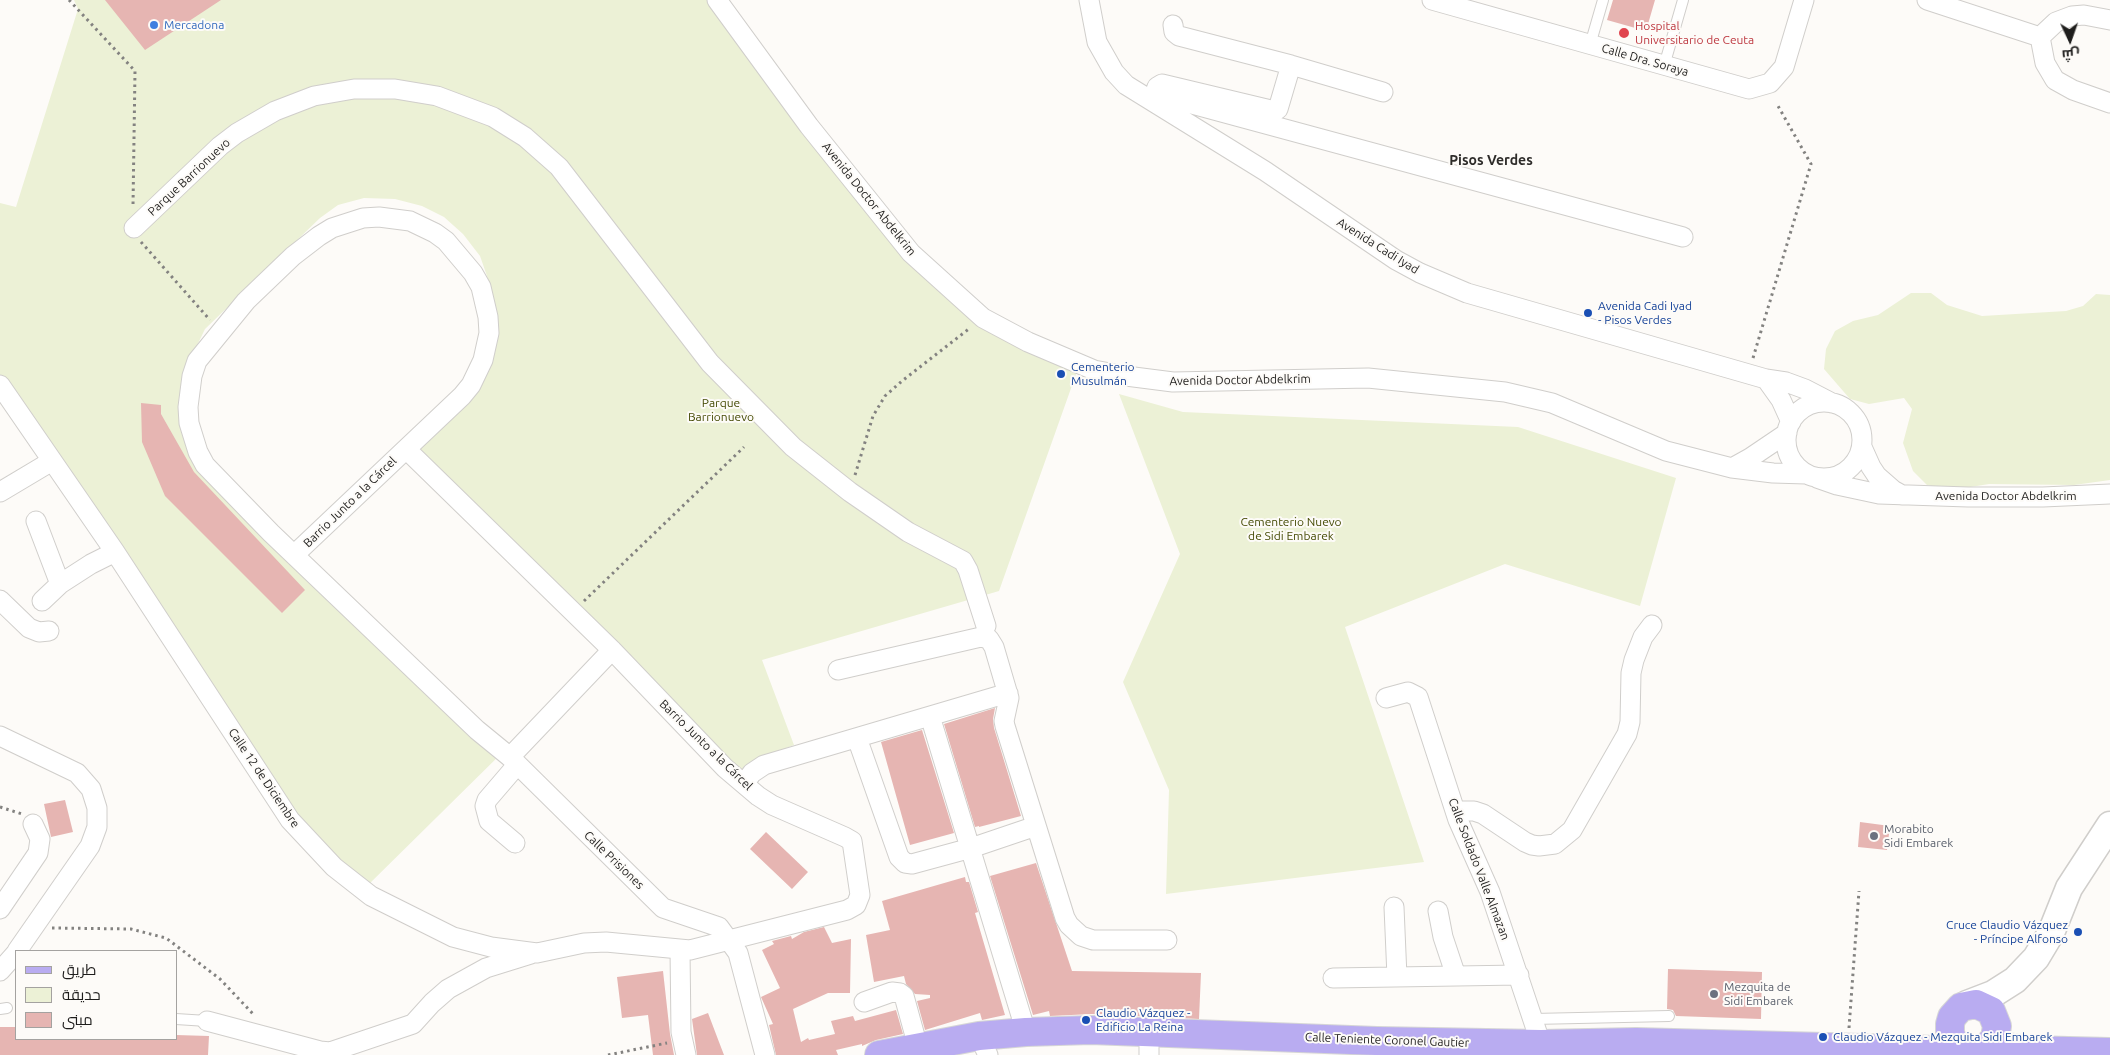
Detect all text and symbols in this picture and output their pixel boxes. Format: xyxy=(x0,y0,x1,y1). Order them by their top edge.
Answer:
north arrow xyxy=(2045,15,2095,65)
place label: Mercadona xyxy=(164,18,224,32)
marker: Mercadona xyxy=(148,19,160,31)
place label: Hospital Universitario de Ceuta xyxy=(1635,19,1754,47)
marker: Hospital Universitario de Ceuta xyxy=(1617,26,1631,40)
street label: Calle Dra. Soraya xyxy=(1600,41,1690,79)
text: ش xyxy=(2061,47,2080,63)
street label: Parque Barrionuevo xyxy=(145,135,233,219)
street label: Avenida Doctor Abdelkrim xyxy=(819,140,919,258)
district label: Pisos Verdes xyxy=(1449,152,1533,168)
street label: Avenida Cadi Iyad xyxy=(1334,215,1422,277)
place label: Avenida Cadi Iyad - Pisos Verdes xyxy=(1598,299,1692,327)
marker: Avenida Cadi Iyad - Pisos Verdes xyxy=(1582,307,1594,319)
place label: Cementerio Musulmán xyxy=(1071,360,1135,388)
marker: Cementerio Musulmán xyxy=(1055,368,1067,380)
street label: Avenida Doctor Abdelkrim xyxy=(1169,372,1311,388)
park label: Parque Barrionuevo xyxy=(688,396,754,424)
street label: Barrio Junto a la Cárcel xyxy=(300,454,400,550)
street label: Avenida Doctor Abdelkrim xyxy=(1935,489,2077,503)
park label: Cementerio Nuevo de Sidi Embarek xyxy=(1240,515,1342,543)
street label: Barrio Junto a la Cárcel xyxy=(656,697,756,793)
street label: Calle 12 de Diciembre xyxy=(225,726,303,830)
street label: Calle Soldado Valle Almazan xyxy=(1445,796,1513,942)
place label: Morabito Sidi Embarek xyxy=(1884,822,1953,850)
street label: Calle Prisiones xyxy=(581,828,647,892)
marker: Morabito Sidi Embarek xyxy=(1868,830,1880,842)
place label: Cruce Claudio Vázquez - Príncipe Alfonso xyxy=(1946,918,2068,946)
marker: Cruce Claudio Vázquez - Príncipe Alfonso xyxy=(2072,926,2084,938)
legend xyxy=(15,950,178,1040)
text: طريق xyxy=(62,961,96,978)
place label: Mezquita de Sidi Embarek xyxy=(1724,980,1793,1008)
text: حديقة xyxy=(62,986,101,1003)
marker: Mezquita de Sidi Embarek xyxy=(1708,988,1720,1000)
place label: Claudio Vázquez - Edificio La Reina xyxy=(1096,1006,1190,1034)
text: مبنى xyxy=(62,1011,93,1028)
marker: Claudio Vázquez - Edificio La Reina xyxy=(1080,1014,1092,1026)
street label: Calle Teniente Coronel Gautier xyxy=(1305,1030,1469,1050)
place label: Claudio Vázquez - Mezquita Sidi Embarek xyxy=(1833,1030,2052,1044)
marker: Claudio Vázquez - Mezquita Sidi Embarek xyxy=(1817,1031,1829,1043)

